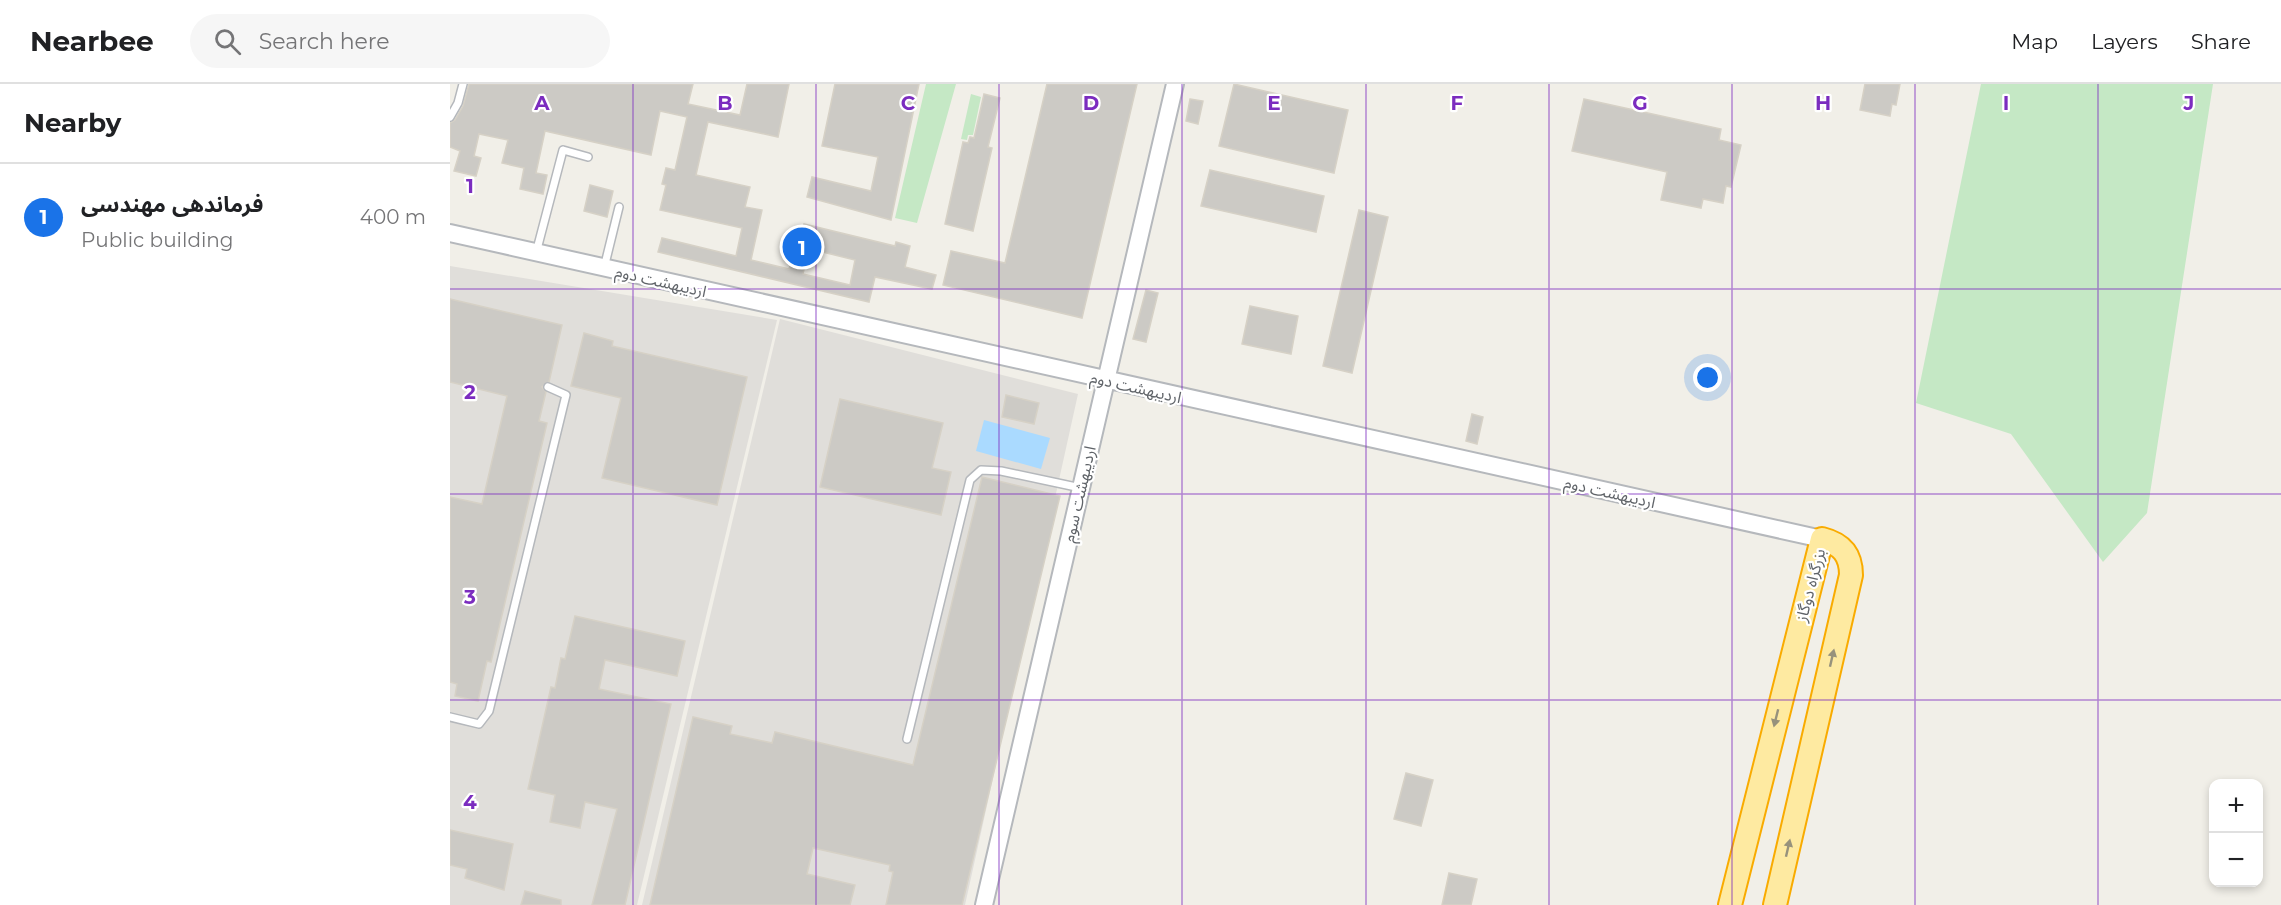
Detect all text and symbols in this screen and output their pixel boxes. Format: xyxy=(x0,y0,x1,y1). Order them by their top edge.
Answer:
search box xyxy=(190,14,610,68)
text: Nearbee xyxy=(30,24,154,58)
icon: search xyxy=(211,25,244,58)
text: Search here xyxy=(259,28,390,55)
text: Map xyxy=(2011,29,2058,54)
text: Layers xyxy=(2091,29,2158,54)
text: Share xyxy=(2191,29,2251,54)
text: A xyxy=(533,91,550,115)
text: B xyxy=(717,91,733,115)
text: C xyxy=(901,91,916,115)
text: D xyxy=(1083,91,1099,115)
text: E xyxy=(1267,91,1281,115)
text: F xyxy=(1451,91,1464,115)
text: G xyxy=(1632,91,1648,115)
text: H xyxy=(1815,91,1831,115)
text: I xyxy=(2003,91,2009,115)
text: J xyxy=(2183,91,2194,115)
text: Nearby xyxy=(24,107,121,139)
text: 1 xyxy=(466,174,474,198)
text: فرماندهی مهندسی xyxy=(81,191,263,218)
text: 1 xyxy=(40,205,47,229)
text: 400 m xyxy=(360,205,426,229)
pin: 1 xyxy=(782,224,822,270)
text: Public building xyxy=(81,228,234,252)
street label: اردیبهشت دوم xyxy=(613,262,708,304)
your location xyxy=(1693,363,1722,392)
street label: اردیبهشت دوم xyxy=(1088,368,1183,410)
text: 2 xyxy=(464,380,476,404)
street label: اردیبهشت سوم xyxy=(1059,444,1103,545)
street label: اردیبهشت دوم xyxy=(1562,473,1657,515)
street label: بزرگراه دوگاز xyxy=(1791,547,1829,625)
text: 3 xyxy=(463,585,476,609)
one-way arrow xyxy=(1827,649,1837,667)
one-way arrow xyxy=(1771,709,1780,727)
map controls xyxy=(2209,779,2263,887)
button: + xyxy=(2209,779,2263,833)
text: 4 xyxy=(463,790,477,814)
button: − xyxy=(2209,833,2263,887)
one-way arrow xyxy=(1784,838,1793,857)

